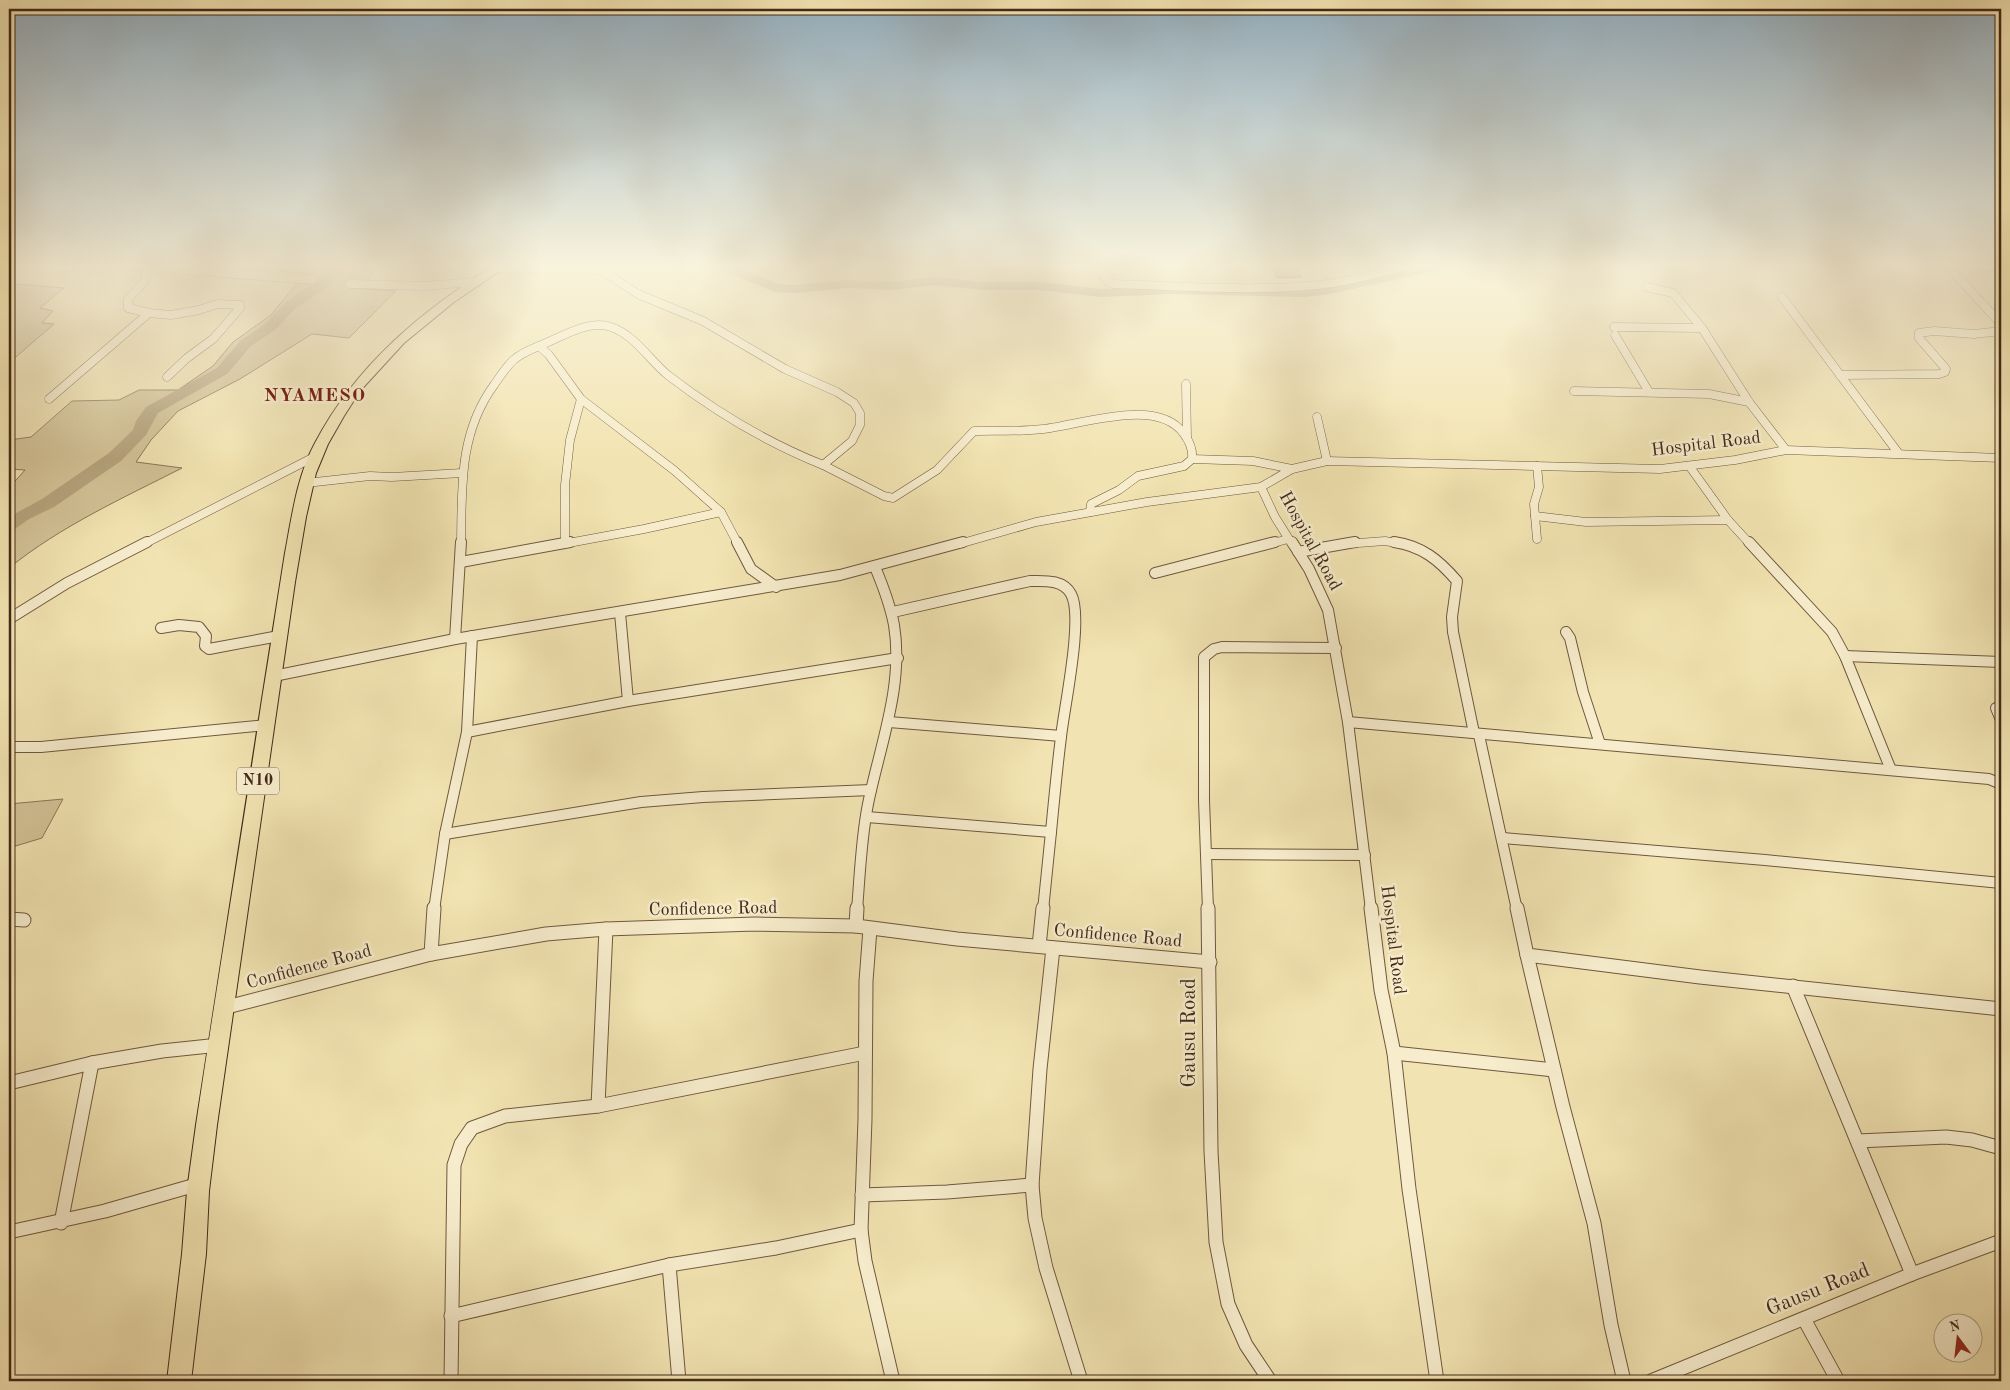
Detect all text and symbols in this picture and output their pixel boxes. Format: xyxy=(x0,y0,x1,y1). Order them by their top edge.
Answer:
district label: NYAMESO xyxy=(264,387,366,406)
street label: Hospital Road xyxy=(1650,428,1762,460)
street label: Hospital Road xyxy=(1275,488,1345,594)
road number: N10 xyxy=(237,768,279,794)
street label: Hospital Road xyxy=(1377,884,1409,996)
street label: Confidence Road xyxy=(648,899,778,919)
street label: Confidence Road xyxy=(1053,921,1183,951)
street label: Confidence Road xyxy=(244,942,374,992)
street label: Gausu Road xyxy=(1179,978,1200,1088)
street label: Gausu Road xyxy=(1763,1260,1873,1320)
north arrow xyxy=(1932,1312,1982,1362)
text: N xyxy=(1948,1318,1962,1335)

